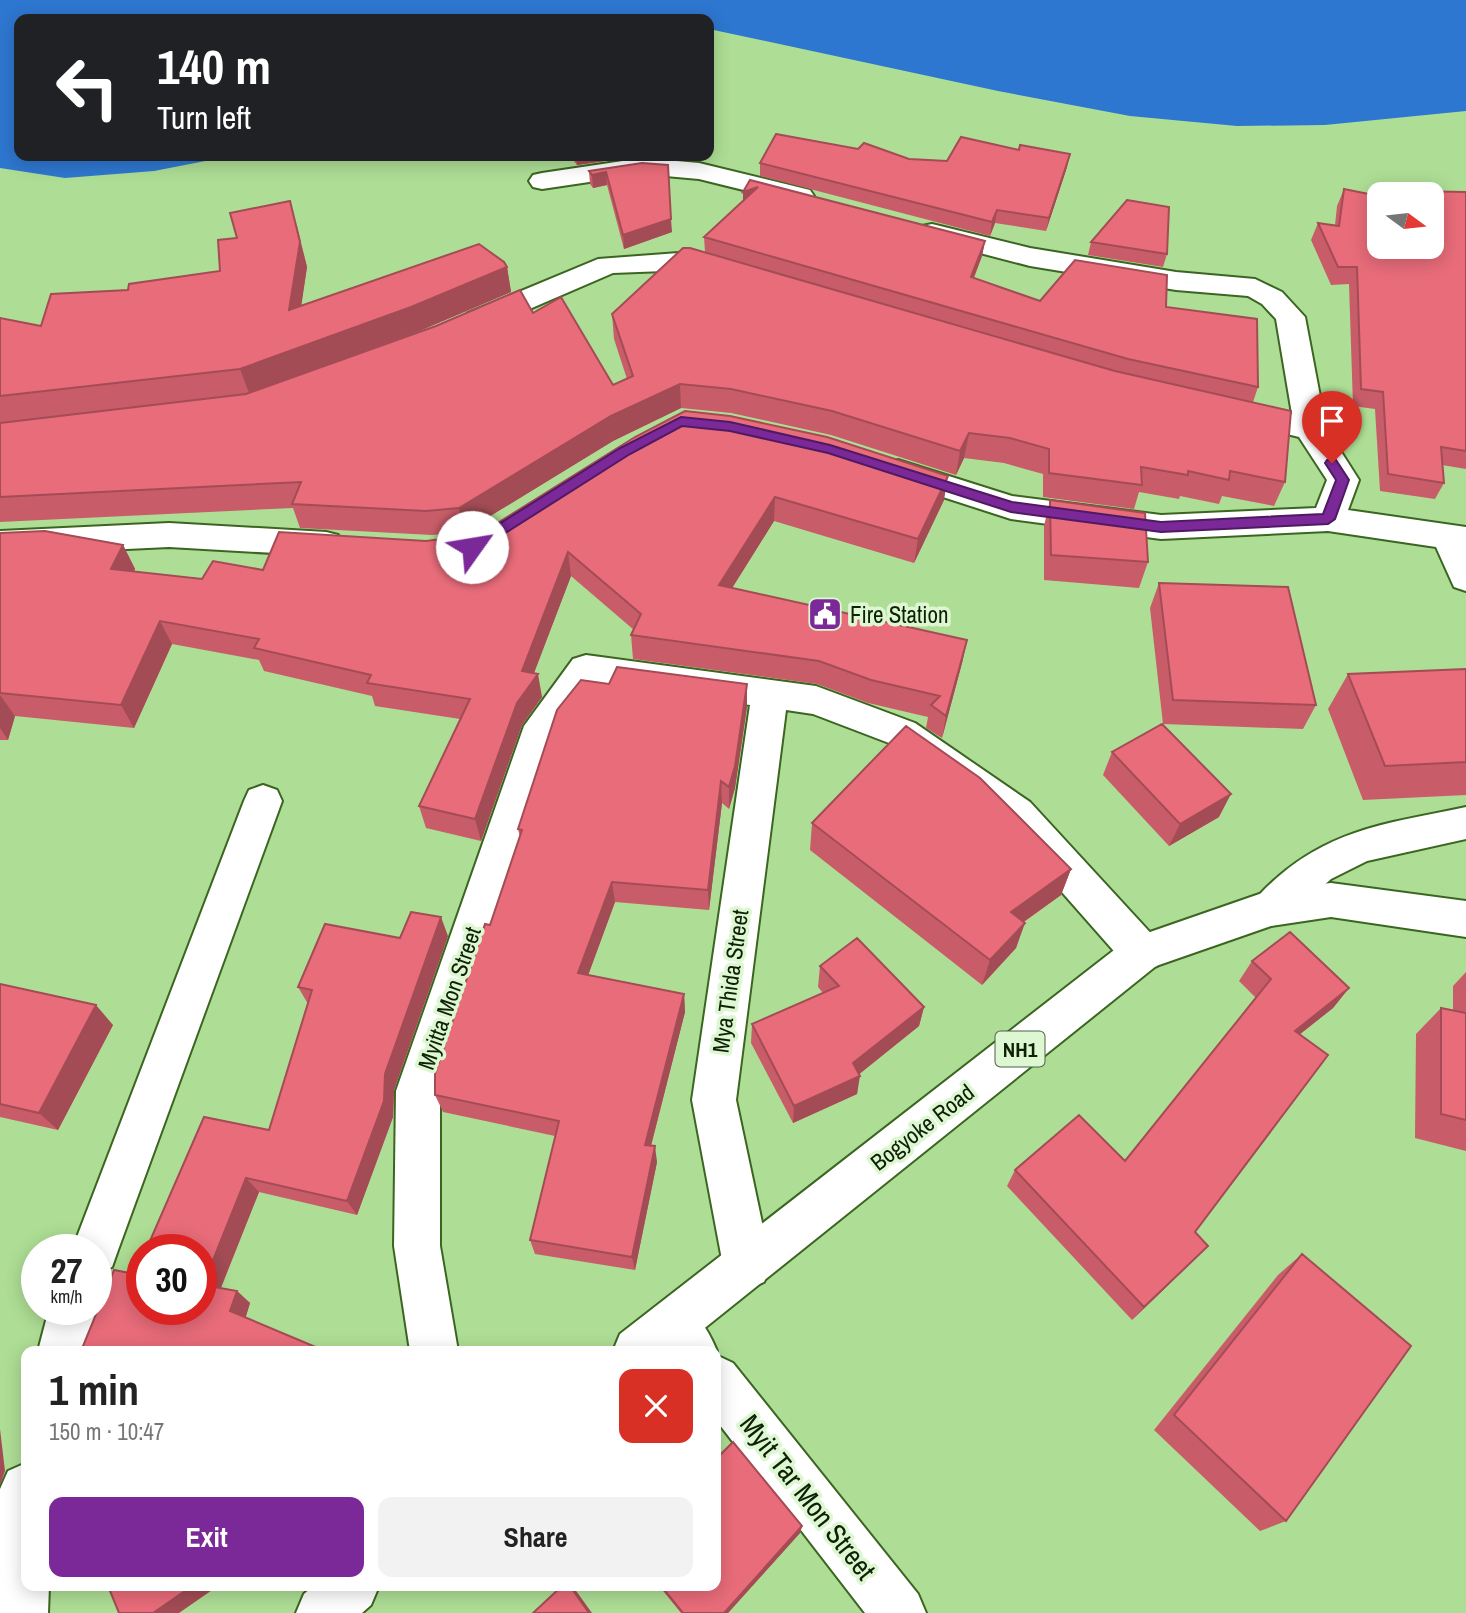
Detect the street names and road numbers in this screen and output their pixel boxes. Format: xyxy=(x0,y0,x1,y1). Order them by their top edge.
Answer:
street label: Mya Thida Street xyxy=(705,907,755,1055)
street label: Myitta Mon Street xyxy=(410,923,488,1073)
road number: NH1 xyxy=(996,1032,1044,1066)
street label: Bogyoke Road xyxy=(864,1077,980,1177)
street label: Myit Tar Mon Street xyxy=(731,1406,885,1588)

